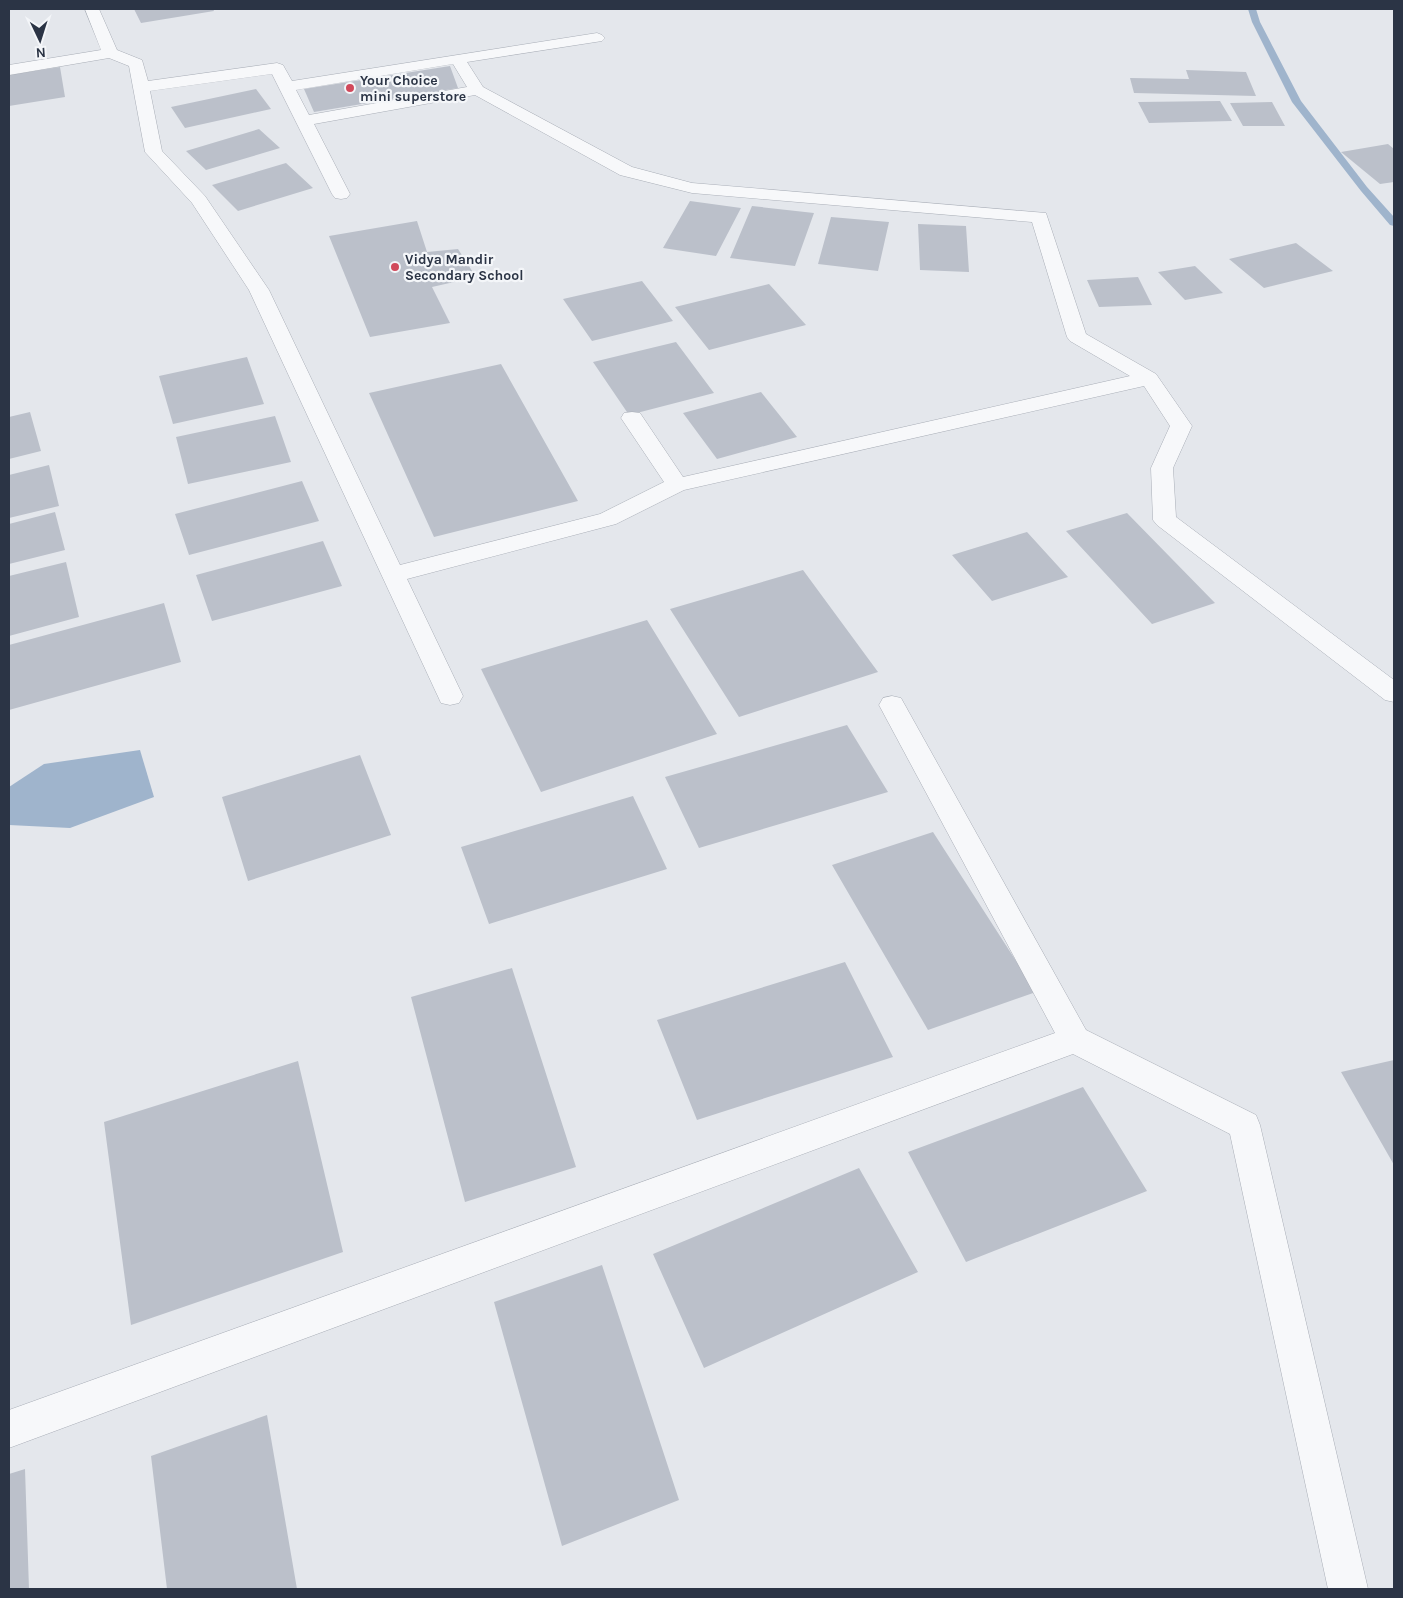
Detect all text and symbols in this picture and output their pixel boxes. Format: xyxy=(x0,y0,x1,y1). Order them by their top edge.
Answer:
north arrow xyxy=(15,15,65,65)
text: N xyxy=(35,44,46,61)
place label: Your Choice mini superstore xyxy=(360,72,466,105)
marker: Your Choice mini superstore xyxy=(344,82,356,94)
place label: Vidya Mandir Secondary School xyxy=(405,251,523,284)
marker: Vidya Mandir Secondary School xyxy=(389,261,401,273)

